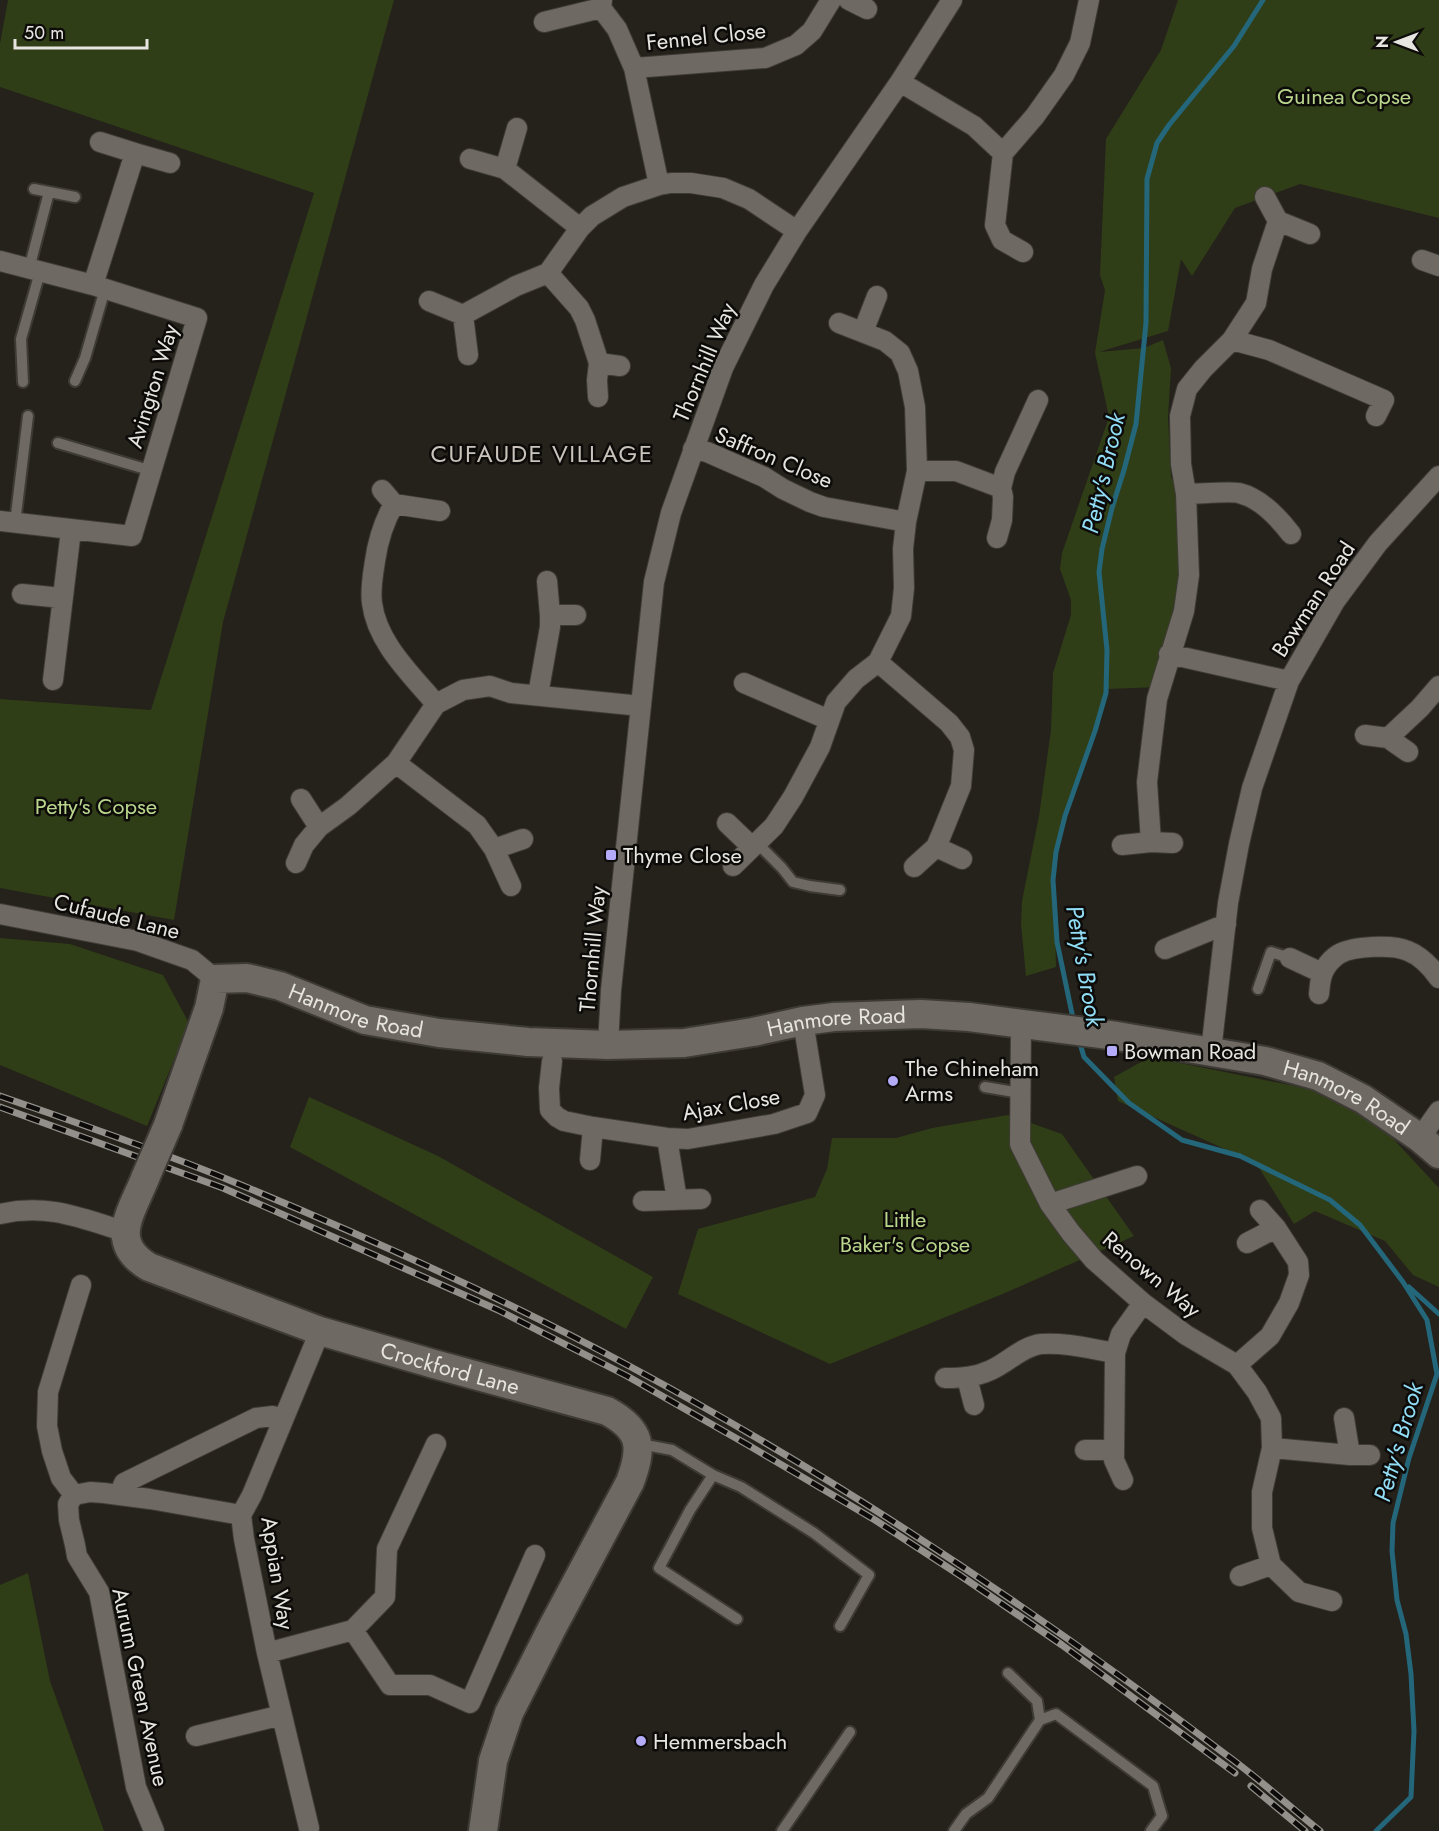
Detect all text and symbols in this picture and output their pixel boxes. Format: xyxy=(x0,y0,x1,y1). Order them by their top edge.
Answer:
scale bar xyxy=(15,12,147,50)
north arrow xyxy=(1367,12,1427,72)
street label: Fennel Close xyxy=(645,14,767,58)
text: 50 m xyxy=(24,20,64,46)
text: N xyxy=(1371,36,1394,48)
park label: Guinea Copse xyxy=(1277,80,1411,112)
street label: Thornhill Way xyxy=(665,297,744,427)
street label: Avington Way xyxy=(118,320,186,452)
water label: Petty's Brook xyxy=(1072,408,1134,537)
street label: Saffron Close xyxy=(710,418,838,496)
district label: CUFAUDE VILLAGE xyxy=(431,436,653,471)
street label: Bowman Road xyxy=(1264,535,1362,663)
park label: Petty's Copse xyxy=(35,790,157,822)
place label: Thyme Close xyxy=(623,839,742,871)
marker: Thyme Close xyxy=(604,848,618,862)
street label: Thornhill Way xyxy=(571,884,613,1013)
street label: Cufaude Lane xyxy=(51,885,183,947)
water label: Petty's Brook xyxy=(1057,903,1113,1031)
street label: Hanmore Road xyxy=(284,975,426,1046)
street label: Hanmore Road xyxy=(764,999,906,1045)
place label: Bowman Road xyxy=(1124,1035,1256,1067)
marker: Bowman Road xyxy=(1105,1044,1119,1058)
street label: Hanmore Road xyxy=(1279,1051,1416,1143)
place label: The Chineham Arms xyxy=(905,1052,1039,1109)
marker: The Chineham Arms xyxy=(886,1074,900,1088)
street label: Ajax Close xyxy=(680,1080,782,1128)
park label: Little Baker's Copse xyxy=(840,1203,970,1260)
street label: Renown Way xyxy=(1096,1223,1208,1325)
street label: Crockford Lane xyxy=(377,1333,523,1403)
water label: Petty's Brook xyxy=(1364,1377,1432,1506)
street label: Appian Way xyxy=(253,1514,303,1632)
street label: Aurum Green Avenue xyxy=(104,1585,178,1789)
place label: Hemmersbach xyxy=(653,1725,787,1757)
marker: Hemmersbach xyxy=(634,1734,648,1748)

